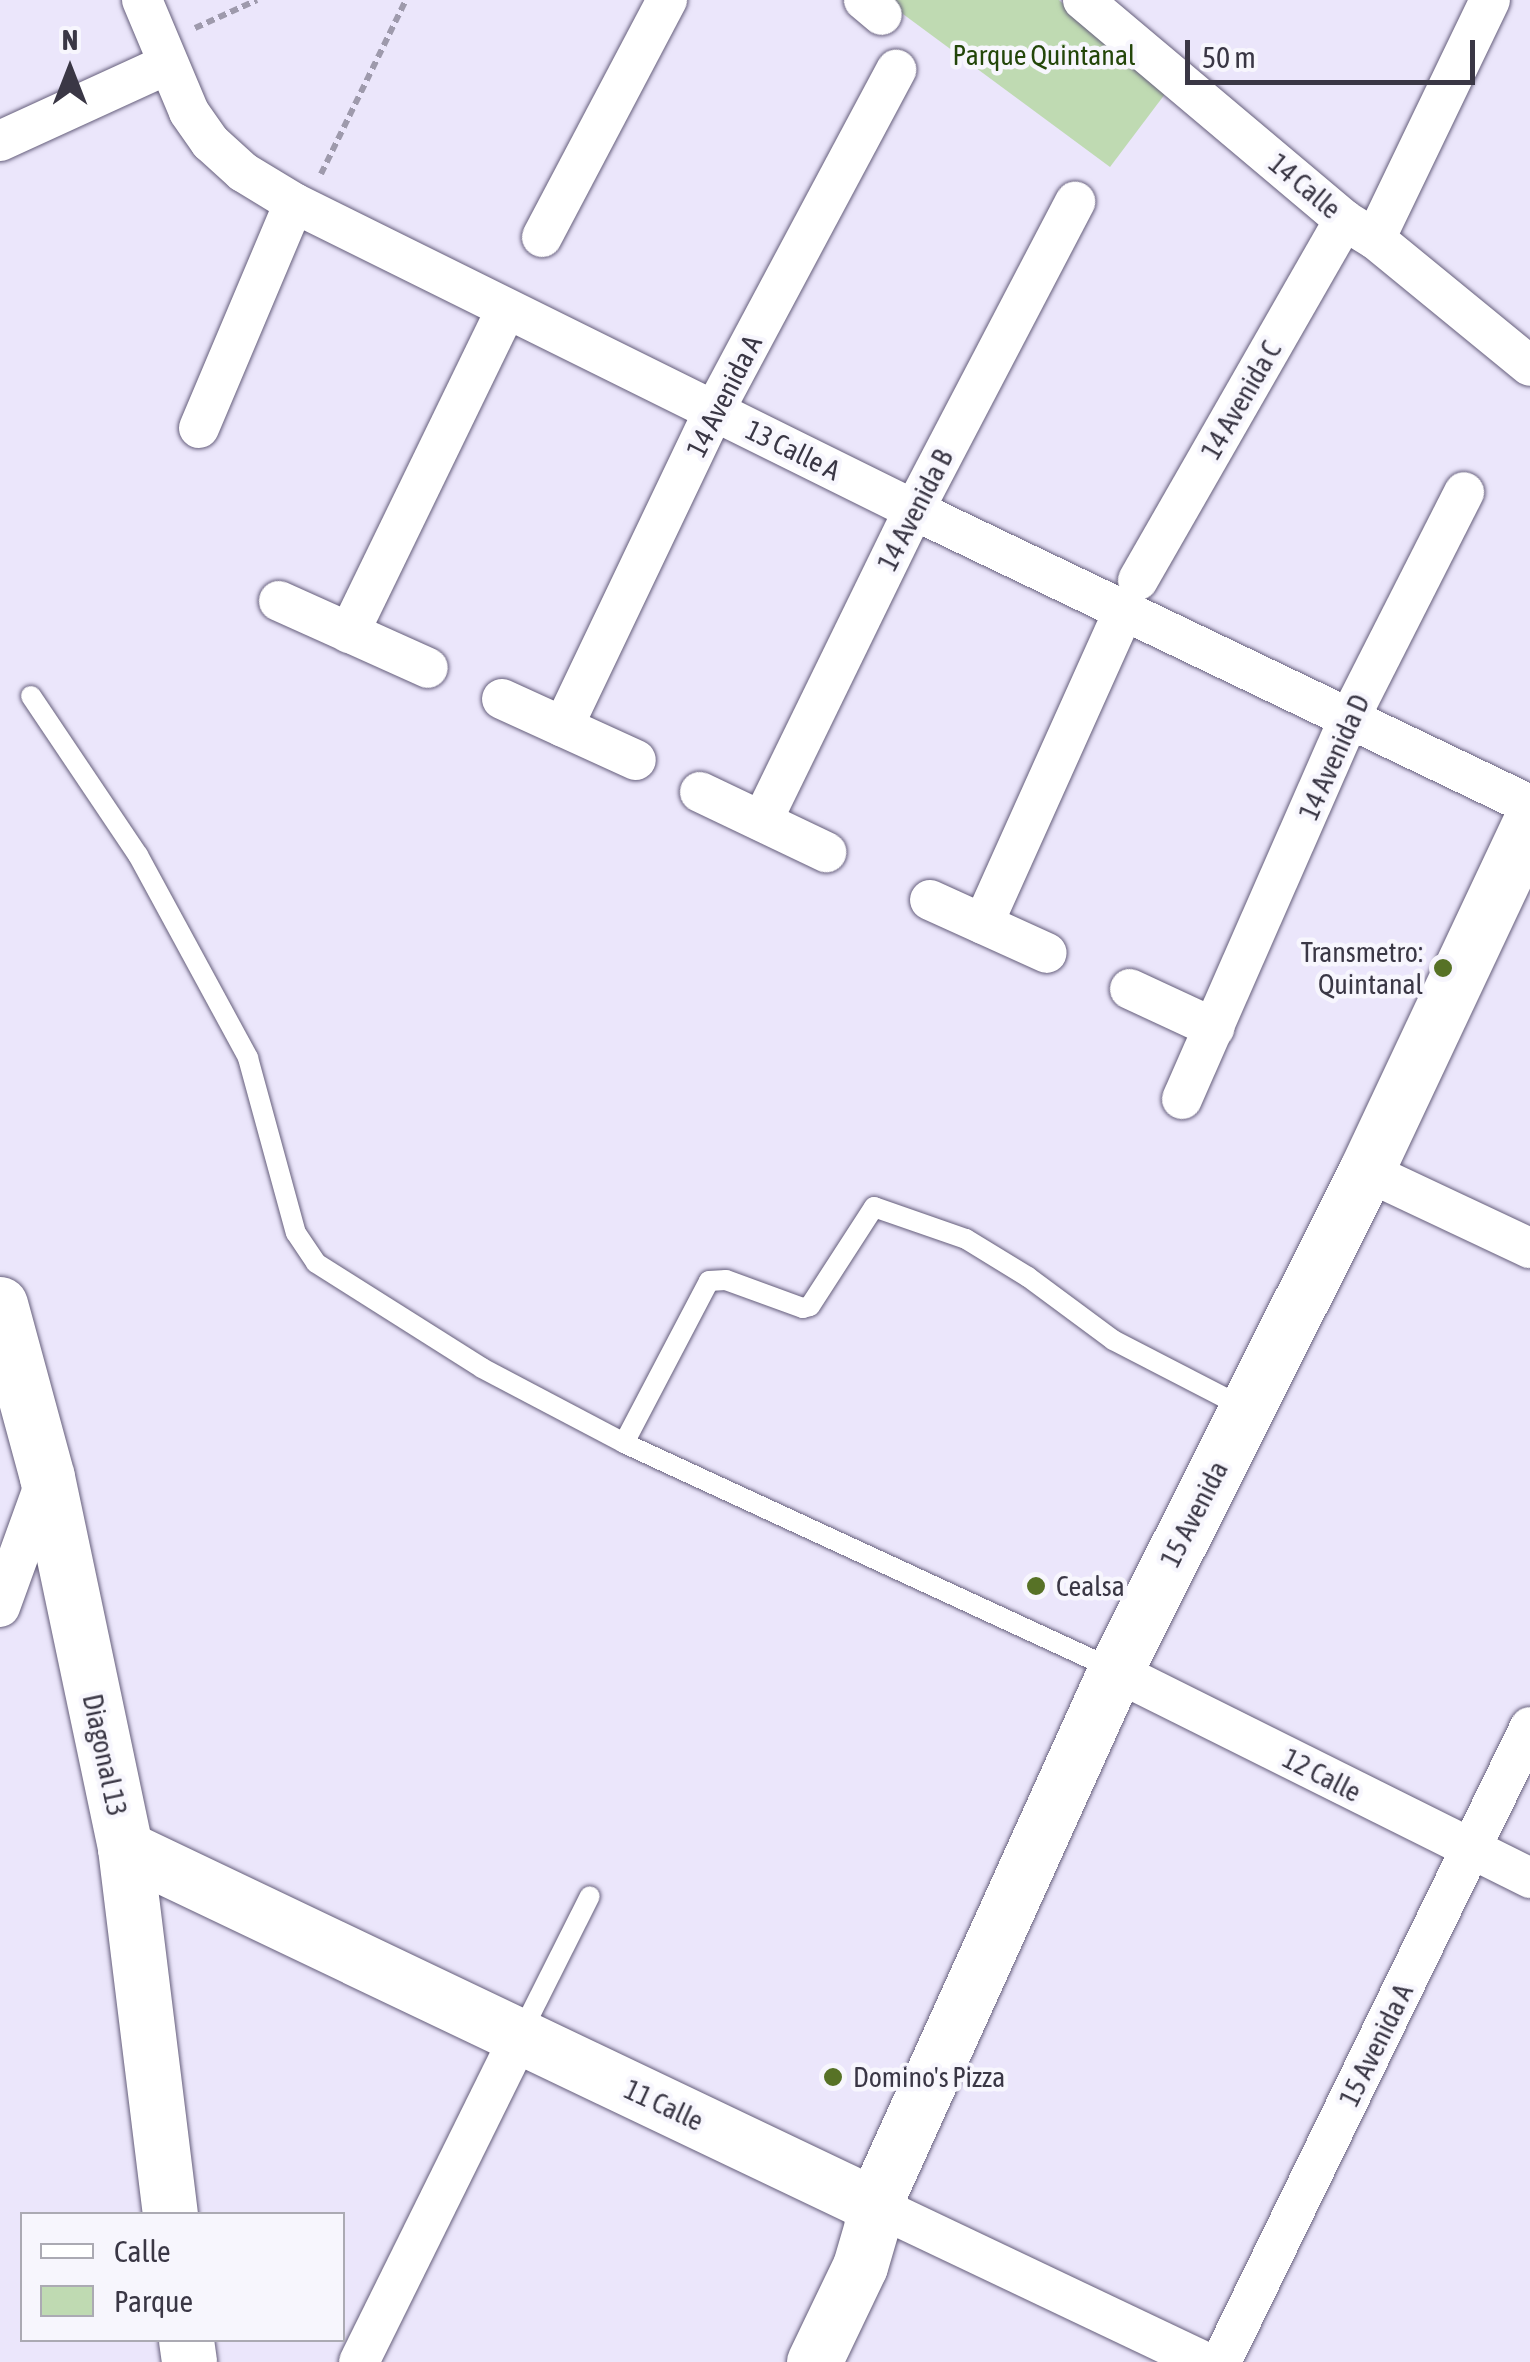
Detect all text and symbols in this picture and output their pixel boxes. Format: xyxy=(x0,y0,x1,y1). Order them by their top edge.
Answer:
north arrow xyxy=(20,20,120,120)
scale bar xyxy=(1190,20,1480,82)
text: N xyxy=(62,24,78,56)
park label: Parque Quintanal xyxy=(953,38,1135,72)
text: 50 m xyxy=(1202,40,1256,74)
street label: 14 Calle xyxy=(1262,146,1348,226)
street label: 14 Avenida A xyxy=(679,330,769,462)
street label: 14 Avenida C xyxy=(1194,335,1288,465)
street label: 13 Calle A xyxy=(740,413,846,487)
street label: 14 Avenida B xyxy=(870,444,960,576)
street label: 14 Avenida D xyxy=(1291,689,1377,825)
place label: Transmetro: Quintanal xyxy=(1301,935,1423,1001)
marker: Transmetro: Quintanal xyxy=(1432,957,1454,979)
street label: 15 Avenida xyxy=(1153,1456,1235,1572)
place label: Cealsa xyxy=(1056,1569,1125,1603)
marker: Cealsa xyxy=(1025,1575,1047,1597)
street label: Diagonal 13 xyxy=(76,1691,134,1819)
street label: 12 Calle xyxy=(1277,1741,1367,1809)
street label: 15 Avenida A xyxy=(1332,1978,1420,2112)
place label: Domino's Pizza xyxy=(853,2060,1005,2094)
marker: Domino's Pizza xyxy=(822,2066,844,2088)
street label: 11 Calle xyxy=(619,2072,709,2138)
legend xyxy=(20,2212,345,2342)
text: Calle xyxy=(114,2234,171,2268)
text: Parque xyxy=(114,2284,193,2318)

